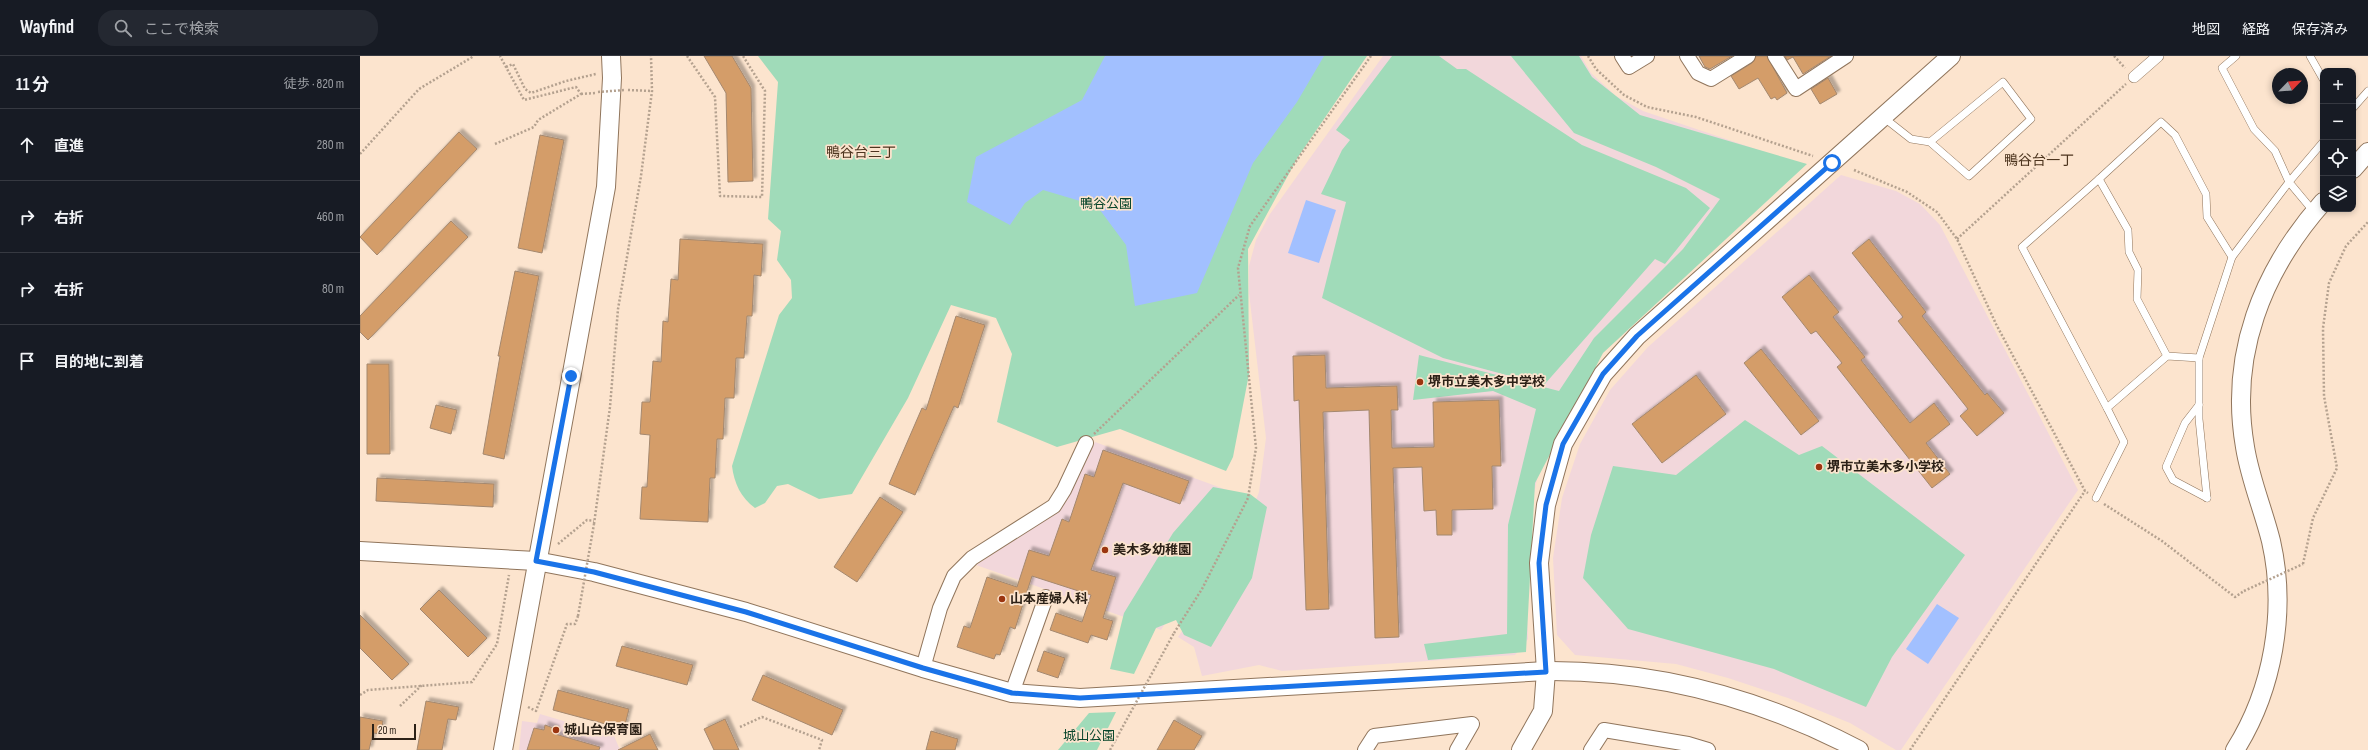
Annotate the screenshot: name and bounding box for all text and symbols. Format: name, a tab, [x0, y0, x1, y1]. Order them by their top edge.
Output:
search box	[98, 10, 378, 46]
text: Wayfind	[20, 16, 74, 39]
icon: search	[112, 17, 134, 39]
text: ここで検索	[144, 20, 219, 39]
text: 地図	[2192, 21, 2220, 38]
text: 経路	[2242, 21, 2270, 38]
text: 保存済み	[2292, 21, 2348, 38]
north arrow	[2272, 68, 2308, 104]
map controls	[2320, 68, 2356, 212]
button: +	[2320, 68, 2356, 104]
text: 11 分	[16, 75, 49, 95]
text: 徒歩 · 820 m	[284, 76, 344, 92]
button: −	[2320, 104, 2356, 140]
icon: ahead	[16, 134, 38, 156]
text: 直進	[54, 137, 84, 156]
text: 280 m	[317, 137, 344, 153]
button: locate	[2320, 140, 2356, 176]
district label: 鴨谷台三丁	[826, 144, 896, 161]
district label: 鴨谷台一丁	[2004, 152, 2074, 169]
route start	[1823, 154, 1841, 172]
button: layers	[2320, 176, 2356, 212]
park label: 鴨谷公園	[1080, 196, 1132, 212]
icon: right	[16, 206, 38, 228]
text: 右折	[54, 209, 84, 228]
text: 460 m	[317, 209, 344, 225]
icon: right	[16, 278, 38, 300]
text: 右折	[54, 281, 84, 300]
text: 80 m	[322, 281, 344, 297]
icon: arrive	[16, 350, 38, 372]
text: 目的地に到着	[54, 353, 144, 372]
route end	[562, 367, 580, 385]
place label: 堺市立美木多中学校	[1428, 374, 1545, 390]
marker: 堺市立美木多中学校	[1415, 377, 1425, 387]
place label: 堺市立美木多小学校	[1827, 459, 1944, 475]
marker: 堺市立美木多小学校	[1814, 462, 1824, 472]
place label: 美木多幼稚園	[1113, 542, 1191, 558]
marker: 美木多幼稚園	[1100, 545, 1110, 555]
place label: 山本産婦人科	[1010, 591, 1088, 607]
marker: 山本産婦人科	[997, 594, 1007, 604]
scale bar	[372, 722, 416, 741]
place label: 城山台保育園	[564, 722, 642, 738]
text: 20 m	[378, 724, 396, 737]
marker: 城山台保育園	[551, 725, 561, 735]
park label: 城山公園	[1063, 728, 1115, 744]

